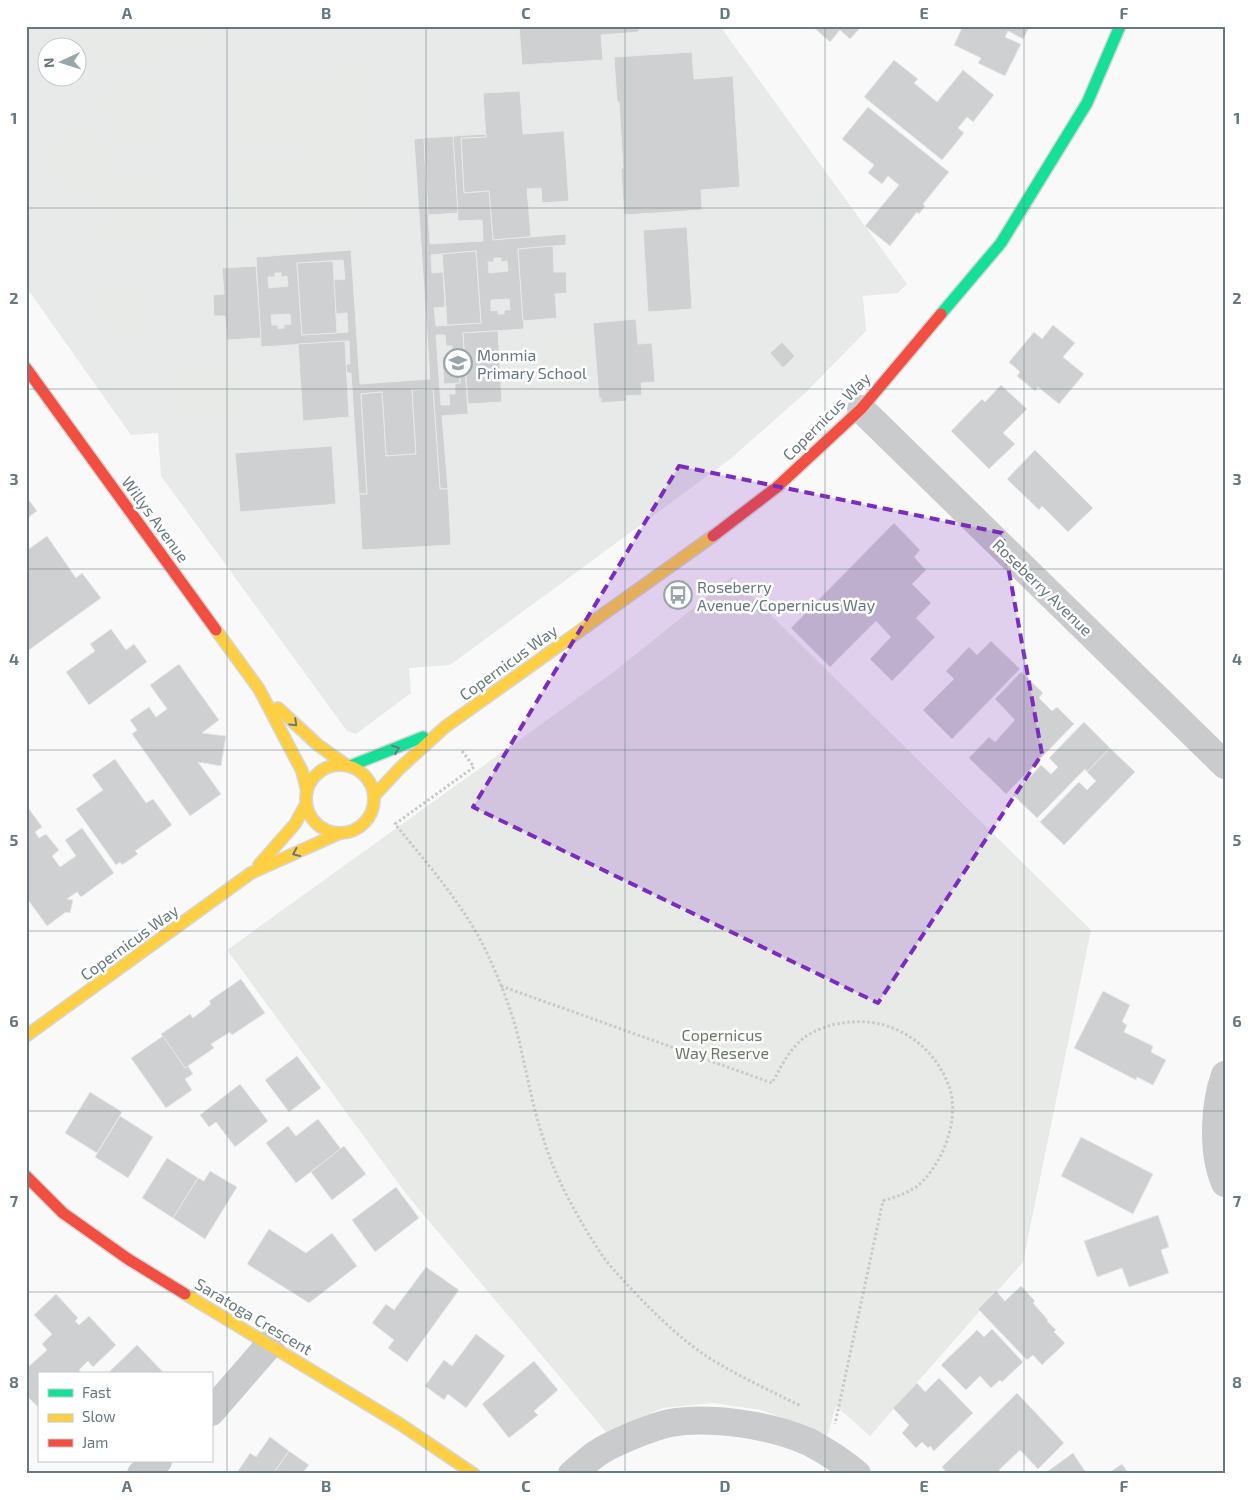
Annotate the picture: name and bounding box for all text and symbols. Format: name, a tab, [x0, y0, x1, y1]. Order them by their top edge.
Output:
text: A	[122, 3, 133, 22]
text: B	[321, 3, 331, 22]
text: C	[521, 3, 531, 22]
text: D	[720, 3, 731, 22]
text: E	[919, 3, 929, 22]
text: F	[1120, 3, 1129, 22]
north arrow	[38, 38, 88, 88]
text: N	[40, 57, 57, 69]
text: 1	[11, 108, 17, 127]
text: 1	[1234, 108, 1240, 127]
text: 2	[9, 288, 19, 307]
text: 2	[1232, 288, 1242, 307]
place label: Monmia Primary School	[477, 345, 587, 382]
school or university icon: Monmia Primary School	[443, 348, 473, 378]
street label: Copernicus Way	[778, 368, 874, 464]
text: 3	[9, 469, 19, 488]
text: 3	[1232, 469, 1242, 488]
street label: Willys Avenue	[118, 472, 194, 566]
street label: Roseberry Avenue	[989, 535, 1097, 639]
place label: Roseberry Avenue/Copernicus Way	[697, 577, 876, 614]
bus stop icon: Roseberry Avenue/Copernicus Way	[663, 580, 693, 610]
street label: Copernicus Way	[455, 620, 561, 704]
text: 4	[9, 649, 19, 668]
text: 4	[1232, 649, 1242, 668]
one-way arrow	[288, 717, 297, 726]
one-way arrow	[391, 745, 400, 755]
text: 5	[10, 830, 19, 849]
text: 5	[1233, 830, 1242, 849]
one-way arrow	[292, 846, 301, 857]
street label: Copernicus Way	[76, 900, 182, 984]
text: 6	[9, 1011, 19, 1030]
text: 6	[1232, 1011, 1242, 1030]
park label: Copernicus Way Reserve	[675, 1025, 769, 1062]
text: 7	[10, 1191, 19, 1210]
text: 7	[1233, 1191, 1242, 1210]
street label: Saratoga Crescent	[192, 1274, 316, 1358]
text: 8	[9, 1372, 19, 1391]
legend	[38, 1372, 212, 1462]
text: 8	[1232, 1372, 1242, 1391]
text: Fast	[82, 1383, 112, 1401]
text: Slow	[82, 1407, 116, 1425]
text: Jam	[82, 1433, 108, 1451]
text: A	[122, 1476, 133, 1495]
text: B	[321, 1476, 331, 1495]
text: C	[521, 1476, 531, 1495]
text: D	[720, 1476, 731, 1495]
text: E	[919, 1476, 929, 1495]
text: F	[1120, 1476, 1129, 1495]

